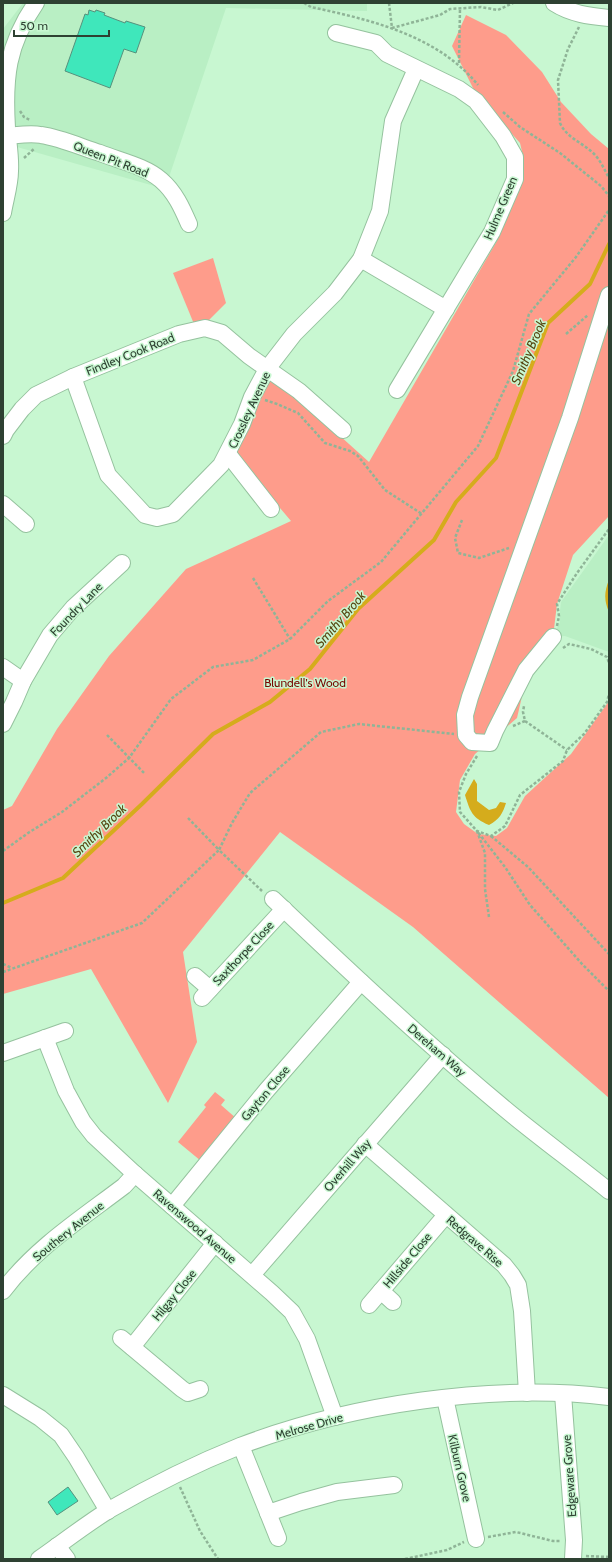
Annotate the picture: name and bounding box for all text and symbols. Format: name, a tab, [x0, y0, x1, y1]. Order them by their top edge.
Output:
scale bar	[14, 12, 109, 38]
text: 50 m	[20, 18, 48, 33]
street label: Queen Pit Road	[71, 138, 151, 180]
street label: Hulme Green	[480, 174, 520, 242]
water label: Smithy Brook	[507, 317, 549, 387]
street label: Findley Cook Road	[83, 329, 177, 379]
street label: Crossley Avenue	[225, 369, 273, 451]
street label: Foundry Lane	[47, 579, 105, 639]
water label: Smithy Brook	[311, 587, 369, 650]
park label: Blundell's Wood	[264, 675, 346, 690]
water label: Smithy Brook	[69, 800, 130, 860]
street label: Saxthorpe Close	[209, 918, 277, 988]
street label: Dereham Way	[405, 1021, 469, 1079]
street label: Gayton Close	[238, 1062, 292, 1124]
street label: Overhill Way	[320, 1136, 374, 1194]
street label: Ravenswood Avenue	[150, 1186, 240, 1266]
street label: Southery Avenue	[29, 1198, 107, 1264]
street label: Redgrave Rise	[443, 1212, 507, 1270]
street label: Hillside Close	[380, 1229, 434, 1291]
street label: Hilgay Close	[149, 1266, 199, 1324]
street label: Melrose Drive	[274, 1409, 344, 1443]
street label: Kilburn Grove	[445, 1433, 475, 1503]
street label: Edgeware Grove	[559, 1434, 579, 1518]

